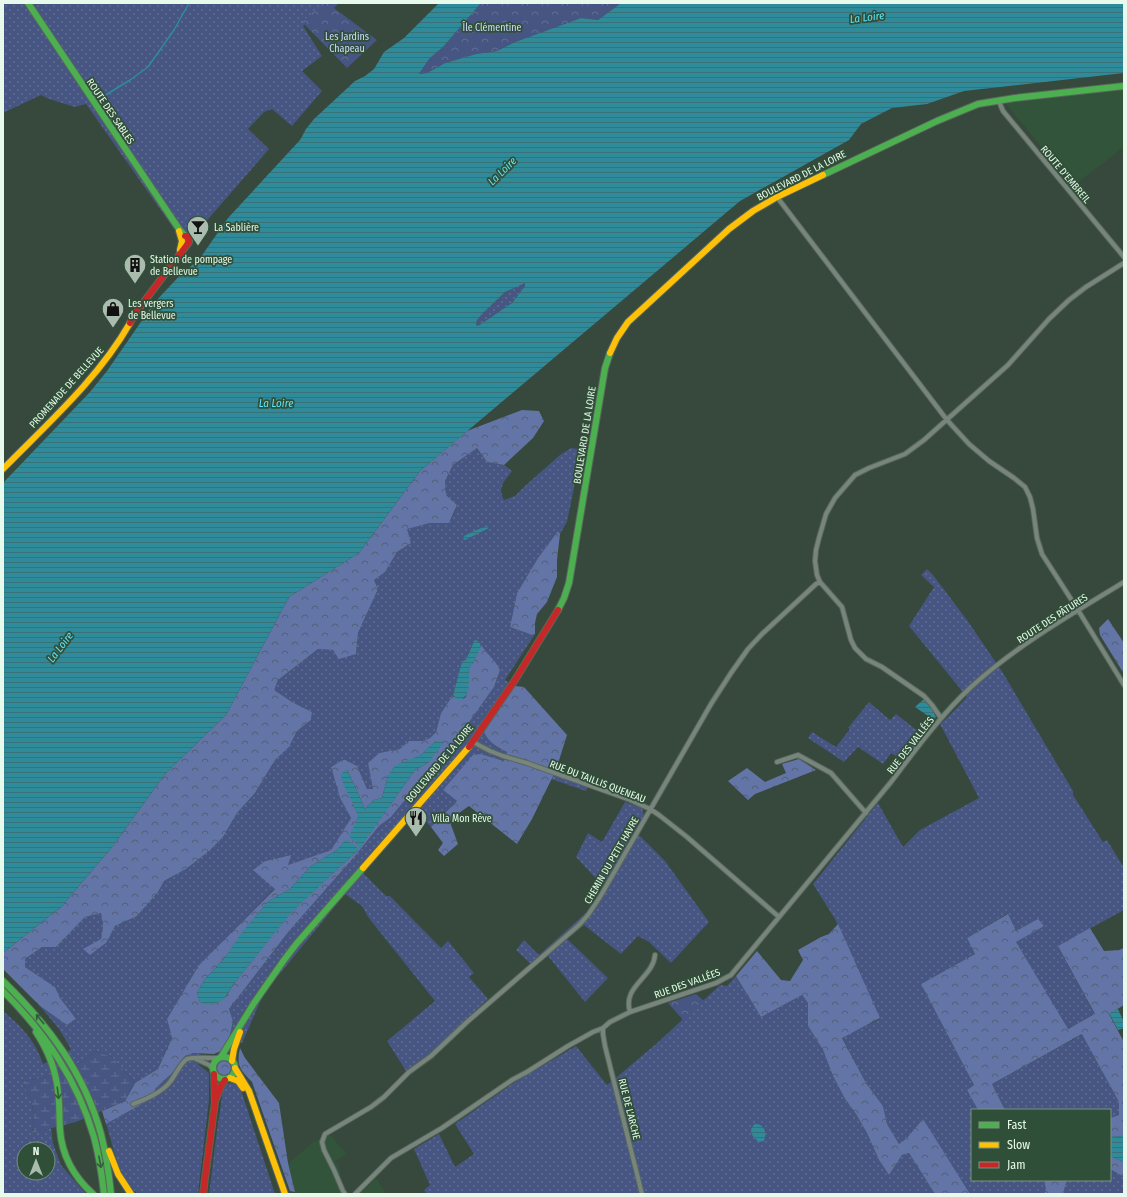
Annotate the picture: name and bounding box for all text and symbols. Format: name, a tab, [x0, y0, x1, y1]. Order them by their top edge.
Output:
water label: La Loire	[849, 9, 885, 26]
park label: Île Clémentine	[462, 21, 522, 34]
park label: Les Jardins Chapeau	[325, 31, 369, 55]
street label: ROUTE DES SABLES	[84, 76, 137, 147]
street label: ROUTE D'EMBREIL	[1038, 143, 1093, 206]
street label: BOULEVARD DE LA LOIRE	[755, 148, 848, 204]
water label: La Loire	[485, 154, 519, 188]
bar icon: La Sablière	[185, 214, 211, 247]
place label: La Sablière	[214, 222, 259, 234]
building icon: Station de pompage de Bellevue	[122, 252, 148, 285]
place label: Station de pompage de Bellevue	[150, 254, 232, 278]
shop icon: Les vergers de Bellevue	[100, 296, 126, 329]
place label: Les vergers de Bellevue	[128, 298, 176, 322]
street label: PROMENADE DE BELLEVUE	[27, 344, 107, 431]
street label: BOULEVARD DE LA LOIRE	[571, 385, 599, 485]
water label: La Loire	[259, 397, 293, 410]
street label: ROUTE DES PÂTURES	[1014, 591, 1090, 646]
water label: La Loire	[45, 630, 76, 665]
street label: RUE DES VALLÉES	[883, 713, 937, 777]
street label: BOULEVARD DE LA LOIRE	[404, 722, 476, 805]
street label: RUE DU TAILLIS QUENEAU	[548, 758, 647, 806]
restaurant icon: Villa Mon Rêve	[403, 805, 429, 838]
place label: Villa Mon Rêve	[432, 813, 492, 825]
street label: CHEMIN DU PETIT HAVRE	[582, 815, 642, 906]
street label: RUE DES VALLÉES	[652, 965, 722, 1001]
one-way arrow	[36, 1013, 45, 1024]
street label: RUE DE L'ARCHE	[616, 1077, 643, 1141]
one-way arrow	[54, 1086, 62, 1099]
legend	[971, 1109, 1111, 1181]
text: Fast	[1007, 1118, 1026, 1132]
text: Slow	[1007, 1138, 1030, 1152]
north arrow	[16, 1141, 56, 1181]
text: N	[33, 1145, 39, 1158]
one-way arrow	[96, 1155, 104, 1168]
text: Jam	[1007, 1158, 1025, 1172]

